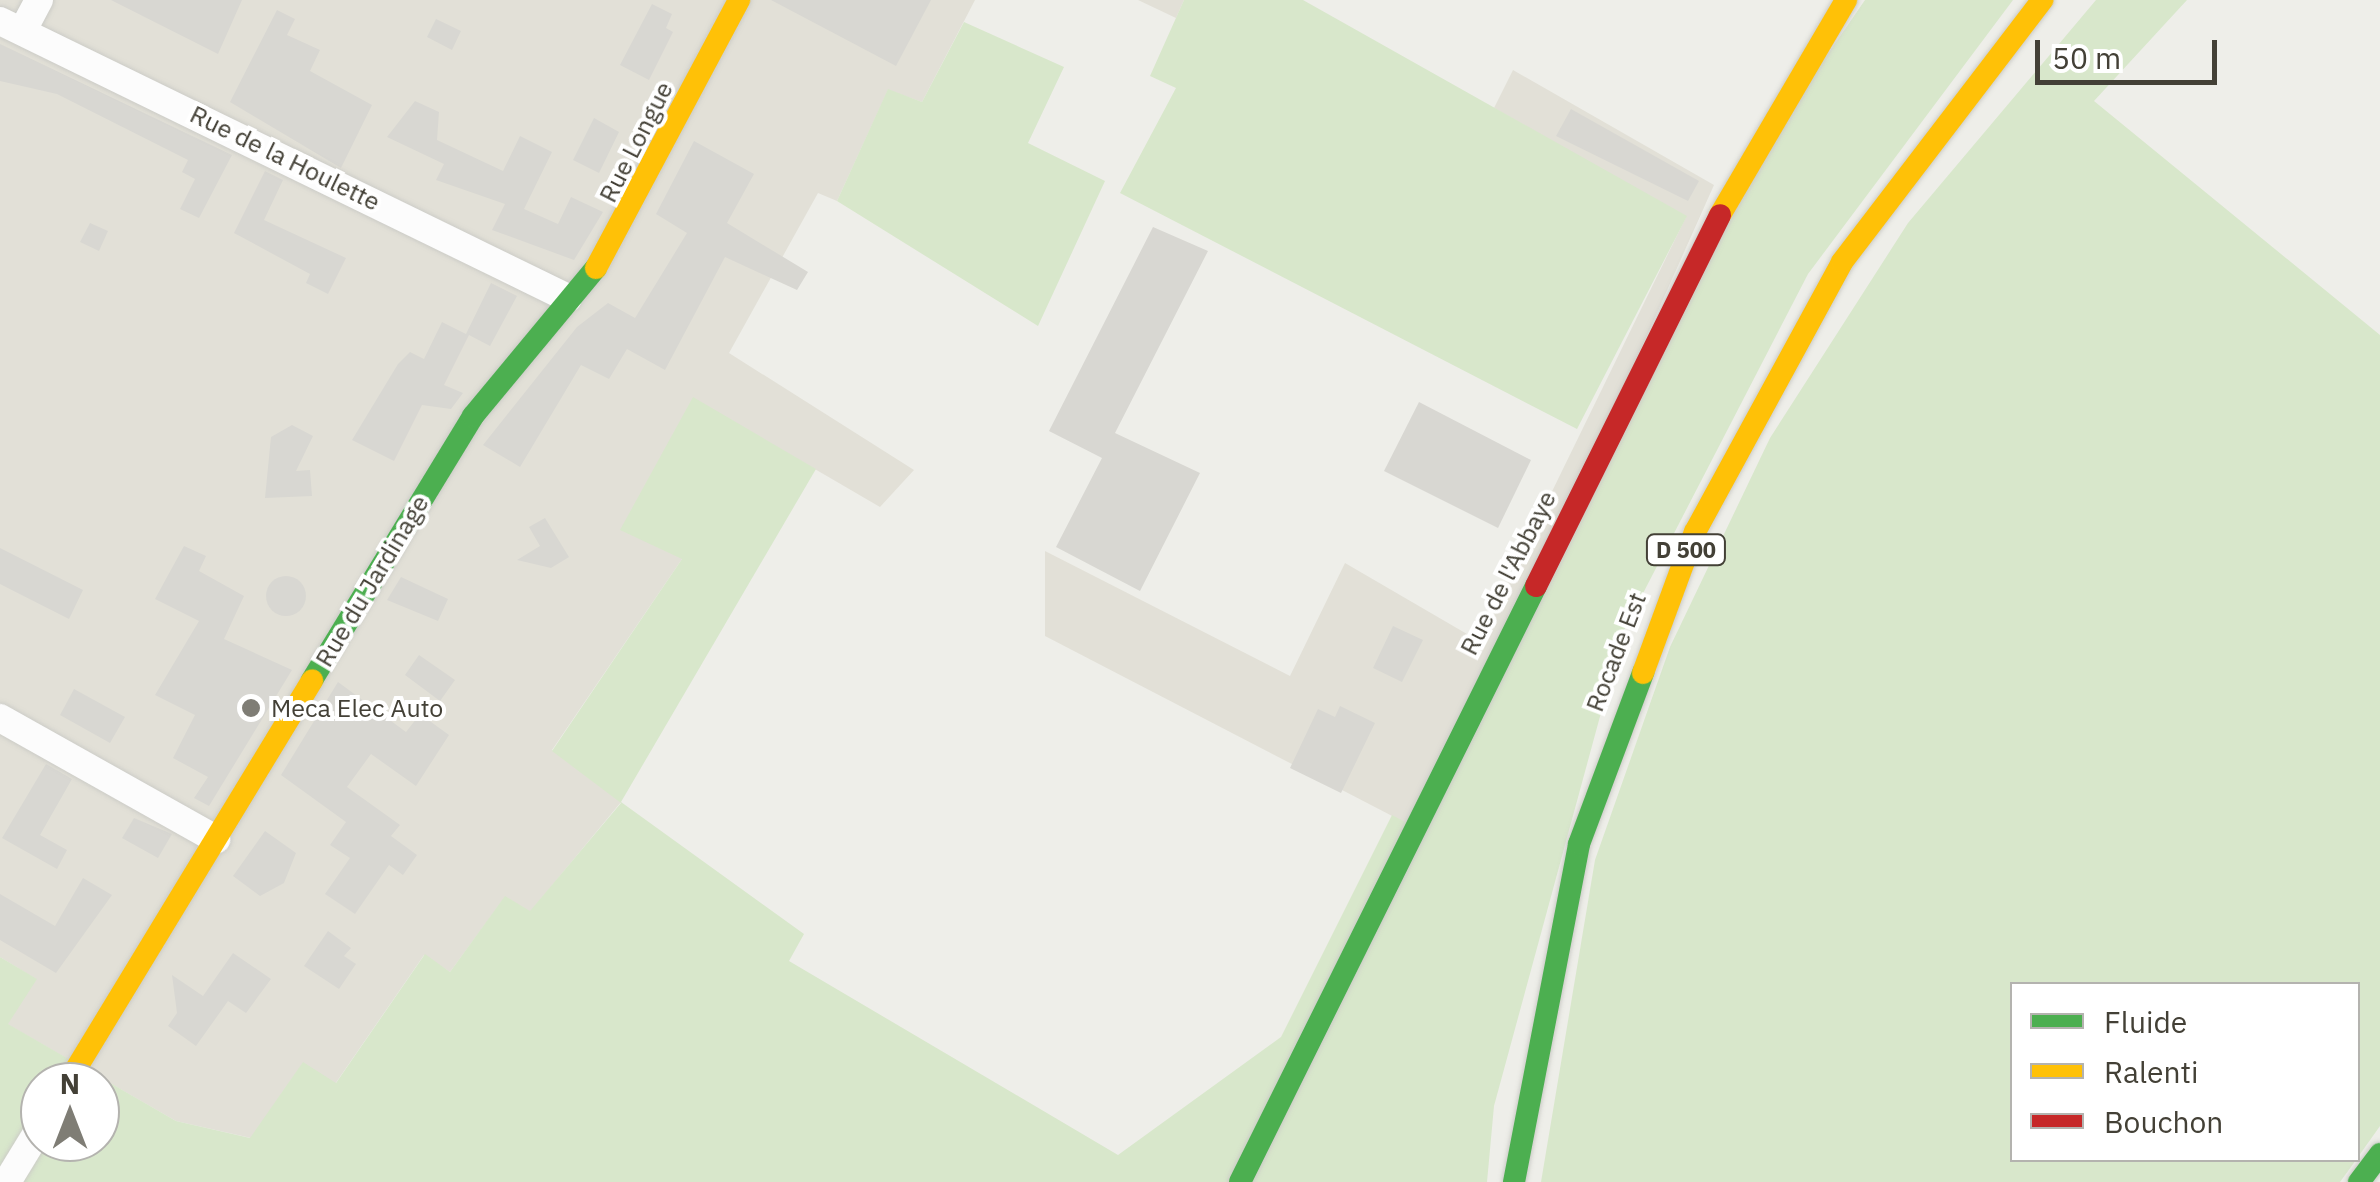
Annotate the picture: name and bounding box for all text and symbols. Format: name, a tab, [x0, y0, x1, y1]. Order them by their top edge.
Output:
scale bar	[2040, 20, 2222, 82]
text: 50 m	[2052, 38, 2121, 77]
street label: Rue Longue	[593, 77, 679, 207]
street label: Rue de la Houlette	[185, 99, 385, 217]
street label: Rue de l'Abbaye	[1454, 486, 1562, 660]
street label: Rue du Jardinage	[309, 490, 435, 672]
road number: D 500	[1644, 533, 1728, 567]
street label: Rocade Est	[1580, 588, 1652, 716]
place label: Meca Elec Auto	[271, 693, 443, 723]
marker: Meca Elec Auto	[240, 697, 262, 719]
legend	[2010, 982, 2360, 1162]
text: Fluide	[2104, 1002, 2187, 1041]
text: Ralenti	[2104, 1052, 2199, 1091]
north arrow	[20, 1062, 120, 1162]
text: N	[60, 1065, 80, 1102]
text: Bouchon	[2104, 1102, 2223, 1141]

